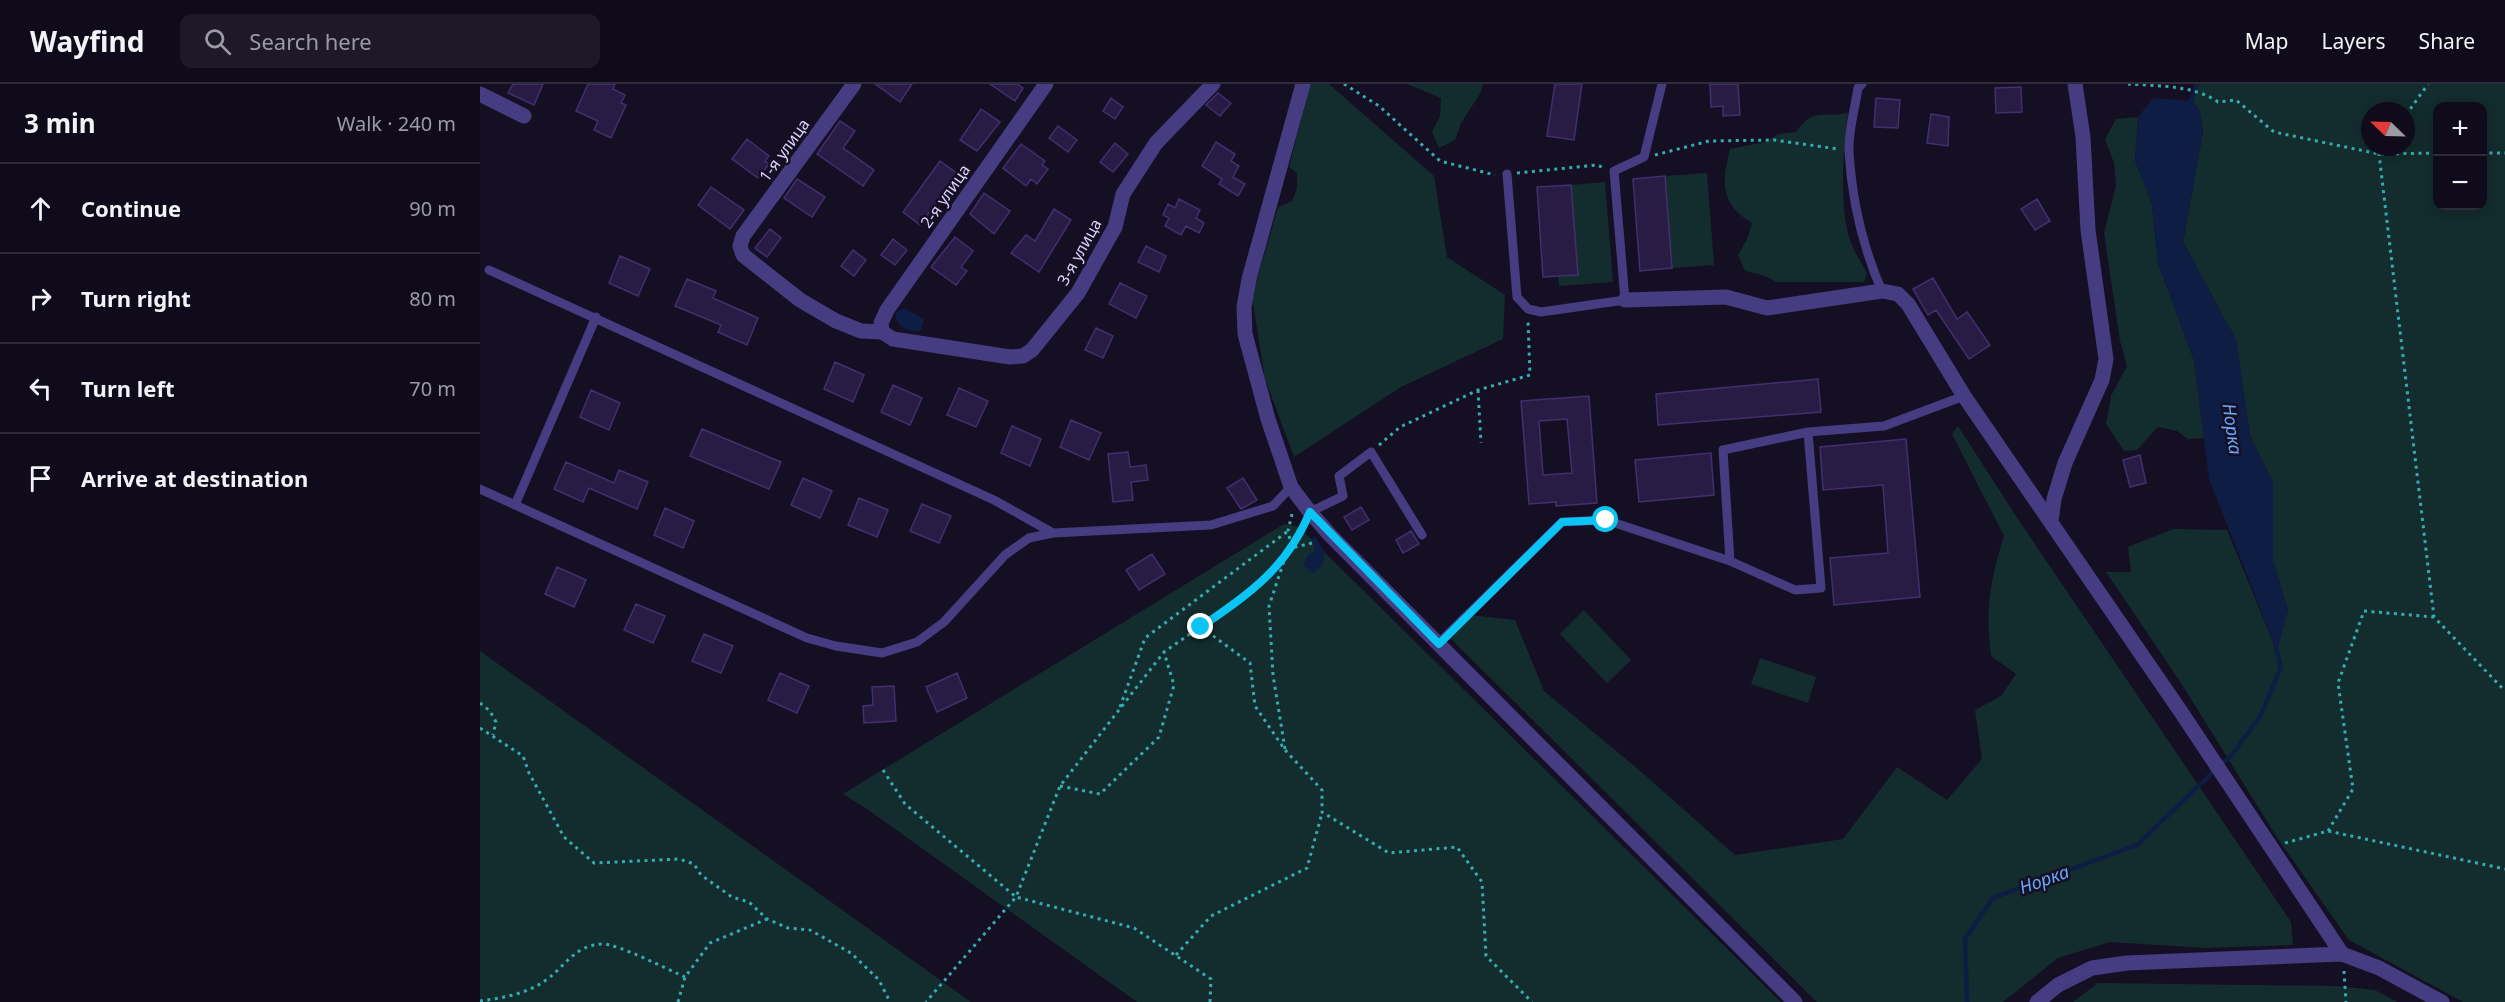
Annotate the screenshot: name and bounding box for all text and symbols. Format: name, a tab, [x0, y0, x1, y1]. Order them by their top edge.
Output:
search box	[180, 14, 600, 68]
text: Wayfind	[30, 22, 144, 60]
icon: search	[201, 25, 234, 58]
text: Search here	[249, 26, 372, 56]
text: Map	[2245, 27, 2289, 55]
text: Layers	[2322, 27, 2386, 55]
text: Share	[2419, 27, 2475, 55]
north arrow	[2361, 102, 2415, 156]
map controls	[2433, 102, 2487, 210]
button: +	[2433, 102, 2487, 156]
text: 3 min	[24, 105, 96, 141]
text: Walk · 240 m	[337, 110, 456, 137]
street label: 1-я улица	[754, 114, 814, 186]
button: −	[2433, 156, 2487, 210]
street label: 2-я улица	[915, 160, 975, 232]
icon: ahead	[24, 192, 57, 225]
text: Continue	[81, 193, 181, 223]
text: 90 m	[409, 195, 456, 222]
street label: 3-я улица	[1052, 215, 1106, 289]
icon: right	[24, 282, 57, 315]
text: Turn right	[81, 283, 191, 313]
text: 80 m	[409, 285, 456, 312]
icon: left	[24, 372, 57, 405]
text: Turn left	[81, 373, 175, 403]
text: 70 m	[409, 375, 456, 402]
water label: Норка	[2218, 402, 2248, 456]
icon: arrive	[24, 462, 57, 495]
text: Arrive at destination	[81, 463, 308, 493]
route start	[1592, 506, 1618, 532]
route end	[1187, 613, 1213, 639]
water label: Норка	[2016, 859, 2072, 899]

